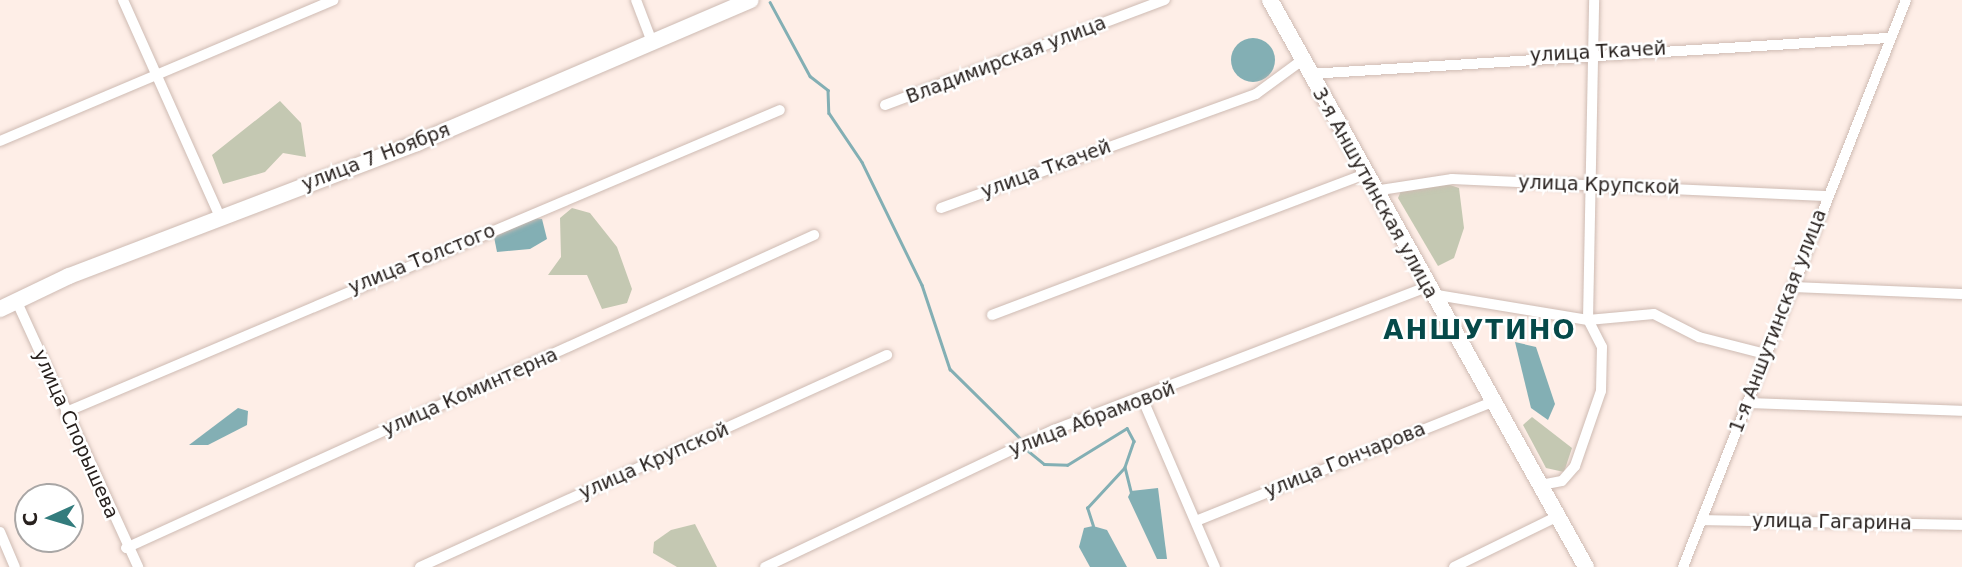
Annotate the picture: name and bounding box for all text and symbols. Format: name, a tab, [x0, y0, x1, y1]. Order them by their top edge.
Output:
street label: Владимирская улица	[903, 11, 1109, 109]
street label: улица Ткачей	[1529, 37, 1667, 67]
street label: 3-я Аншутинская улица	[1307, 84, 1443, 302]
street label: улица 7 Ноября	[299, 118, 453, 196]
street label: улица Ткачей	[978, 135, 1114, 203]
street label: улица Крупской	[1518, 171, 1680, 199]
street label: 1-я Аншутинская улица	[1725, 206, 1831, 436]
street label: улица Толстого	[345, 219, 499, 299]
district label: АНШУТИНО	[1384, 315, 1576, 347]
street label: улица Коминтерна	[379, 343, 561, 441]
street label: улица Спорышева	[28, 346, 124, 522]
street label: улица Абрамовой	[1006, 377, 1178, 461]
street label: улица Гончарова	[1261, 417, 1429, 503]
street label: улица Крупской	[576, 418, 732, 504]
north arrow	[14, 483, 84, 553]
street label: улица Гагарина	[1752, 509, 1912, 535]

